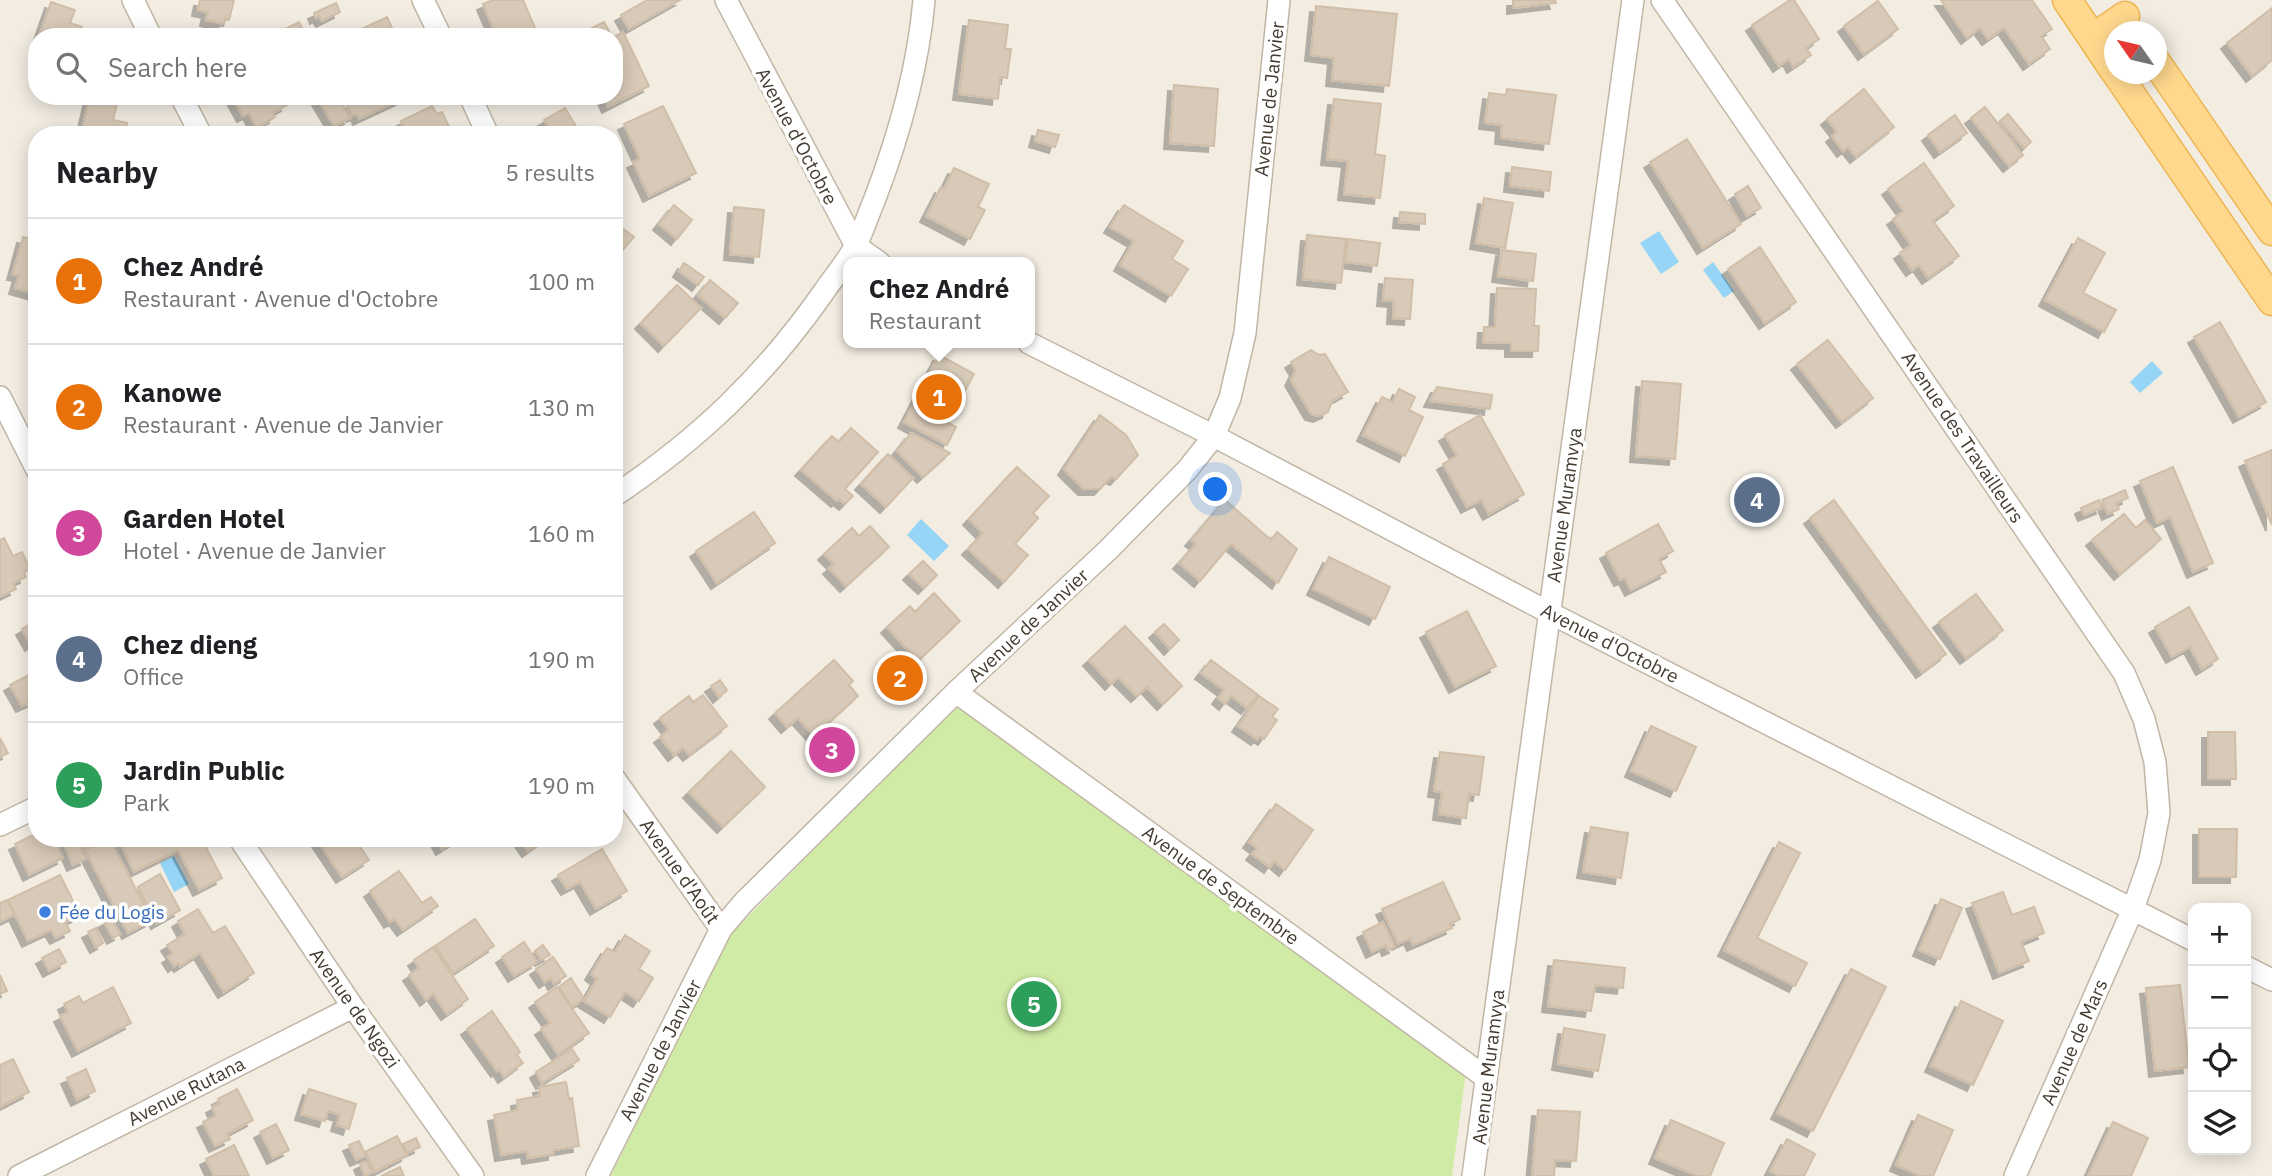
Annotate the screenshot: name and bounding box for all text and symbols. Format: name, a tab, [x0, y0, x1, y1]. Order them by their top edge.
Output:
street label: Avenue de Janvier	[1249, 20, 1289, 178]
north arrow	[2104, 21, 2167, 84]
search box	[28, 28, 623, 105]
icon: search	[52, 48, 90, 86]
text: Search here	[108, 50, 247, 84]
street label: Avenue d'Octobre	[751, 63, 843, 209]
text: Nearby	[56, 152, 158, 191]
text: 5 results	[505, 157, 595, 187]
text: Chez André	[123, 249, 264, 283]
popup	[843, 257, 1035, 348]
text: 1	[72, 266, 86, 296]
text: 100 m	[528, 266, 595, 296]
text: Chez André	[869, 271, 1009, 305]
text: Restaurant · Avenue d'Octobre	[123, 283, 439, 313]
text: Restaurant	[869, 305, 982, 335]
street label: Avenue des Travailleurs	[1897, 347, 2029, 527]
pin: 1	[916, 371, 962, 423]
text: Kanowe	[123, 375, 222, 409]
text: 2	[72, 392, 86, 422]
text: 130 m	[528, 392, 595, 422]
text: Restaurant · Avenue de Janvier	[123, 409, 443, 439]
street label: Avenue Muramvya	[1541, 426, 1587, 584]
your location	[1198, 472, 1232, 506]
pin: 4	[1734, 474, 1780, 526]
text: Garden Hotel	[123, 501, 285, 535]
text: 3	[72, 518, 86, 548]
text: 160 m	[528, 518, 595, 548]
text: Hotel · Avenue de Janvier	[123, 535, 386, 565]
street label: Avenue de Janvier	[963, 563, 1093, 687]
street label: Avenue d'Octobre	[1537, 598, 1683, 688]
text: Chez dieng	[123, 627, 257, 661]
text: 4	[72, 644, 86, 674]
text: 190 m	[528, 644, 595, 674]
pin: 2	[877, 652, 923, 704]
text: Office	[123, 661, 184, 691]
pin: 3	[809, 724, 855, 776]
text: Jardin Public	[123, 753, 285, 787]
text: 5	[72, 770, 86, 800]
text: 190 m	[528, 770, 595, 800]
text: Park	[123, 787, 170, 817]
street label: Avenue d'Août	[635, 814, 725, 928]
street label: Avenue de Septembre	[1138, 820, 1304, 950]
place label: Fée du Logis	[59, 900, 165, 924]
map controls	[2188, 903, 2251, 1155]
button: +	[2188, 903, 2251, 966]
marker: Fée du Logis	[37, 904, 53, 920]
street label: Avenue de Ngozi	[305, 943, 405, 1073]
button: −	[2188, 966, 2251, 1029]
street label: Avenue de Janvier	[614, 975, 706, 1125]
street label: Avenue de Mars	[2035, 975, 2113, 1109]
pin: 5	[1011, 978, 1057, 1030]
street label: Avenue Muramvya	[1467, 988, 1509, 1146]
button: locate	[2188, 1029, 2251, 1092]
street label: Avenue Rutana	[123, 1051, 249, 1131]
button: layers	[2188, 1092, 2251, 1155]

